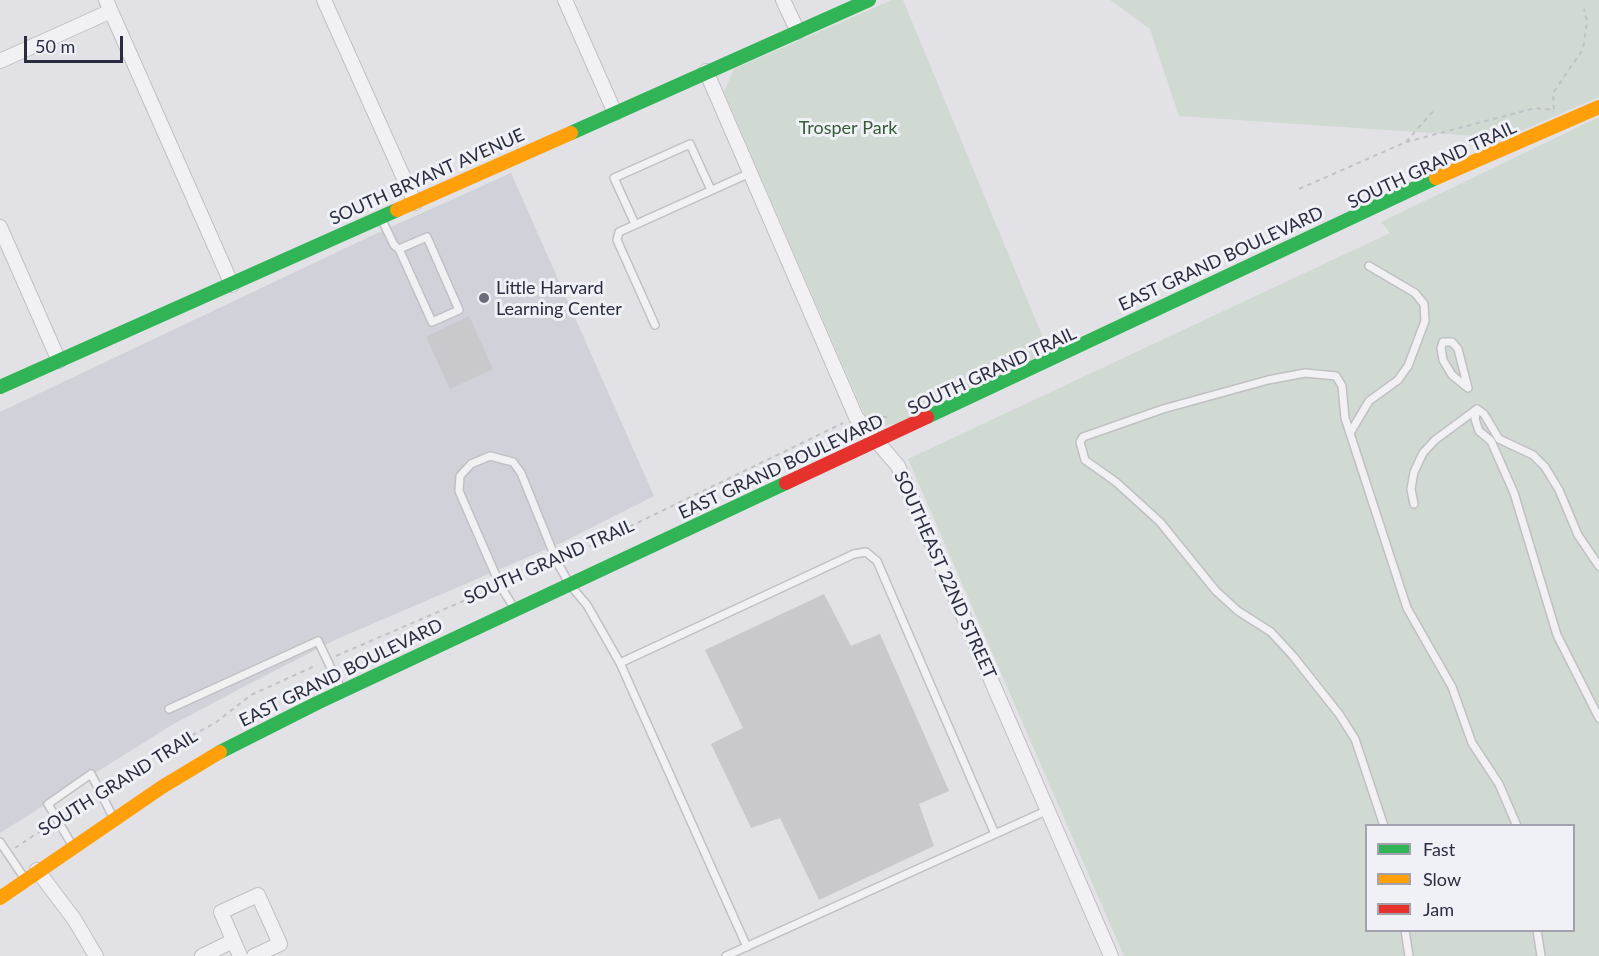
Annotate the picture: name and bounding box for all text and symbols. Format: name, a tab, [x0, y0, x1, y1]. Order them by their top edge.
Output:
scale bar	[27, 24, 126, 62]
text: 50 m	[35, 35, 75, 57]
street label: SOUTH GRAND TRAIL	[1344, 116, 1520, 214]
park label: Trosper Park	[799, 117, 897, 139]
street label: SOUTH BRYANT AVENUE	[326, 124, 528, 230]
street label: EAST GRAND BOULEVARD	[1115, 202, 1327, 316]
place label: Little Harvard Learning Center	[496, 277, 622, 320]
marker: Little Harvard Learning Center	[477, 291, 491, 305]
street label: SOUTH GRAND TRAIL	[904, 322, 1080, 420]
street label: EAST GRAND BOULEVARD	[675, 410, 887, 524]
street label: SOUTHEAST 22ND STREET	[889, 468, 1001, 682]
street label: SOUTH GRAND TRAIL	[461, 515, 637, 609]
street label: EAST GRAND BOULEVARD	[236, 614, 446, 732]
street label: SOUTH GRAND TRAIL	[35, 725, 201, 841]
legend	[1365, 824, 1575, 932]
text: Fast	[1423, 838, 1455, 860]
text: Slow	[1423, 868, 1461, 890]
text: Jam	[1423, 898, 1454, 920]

